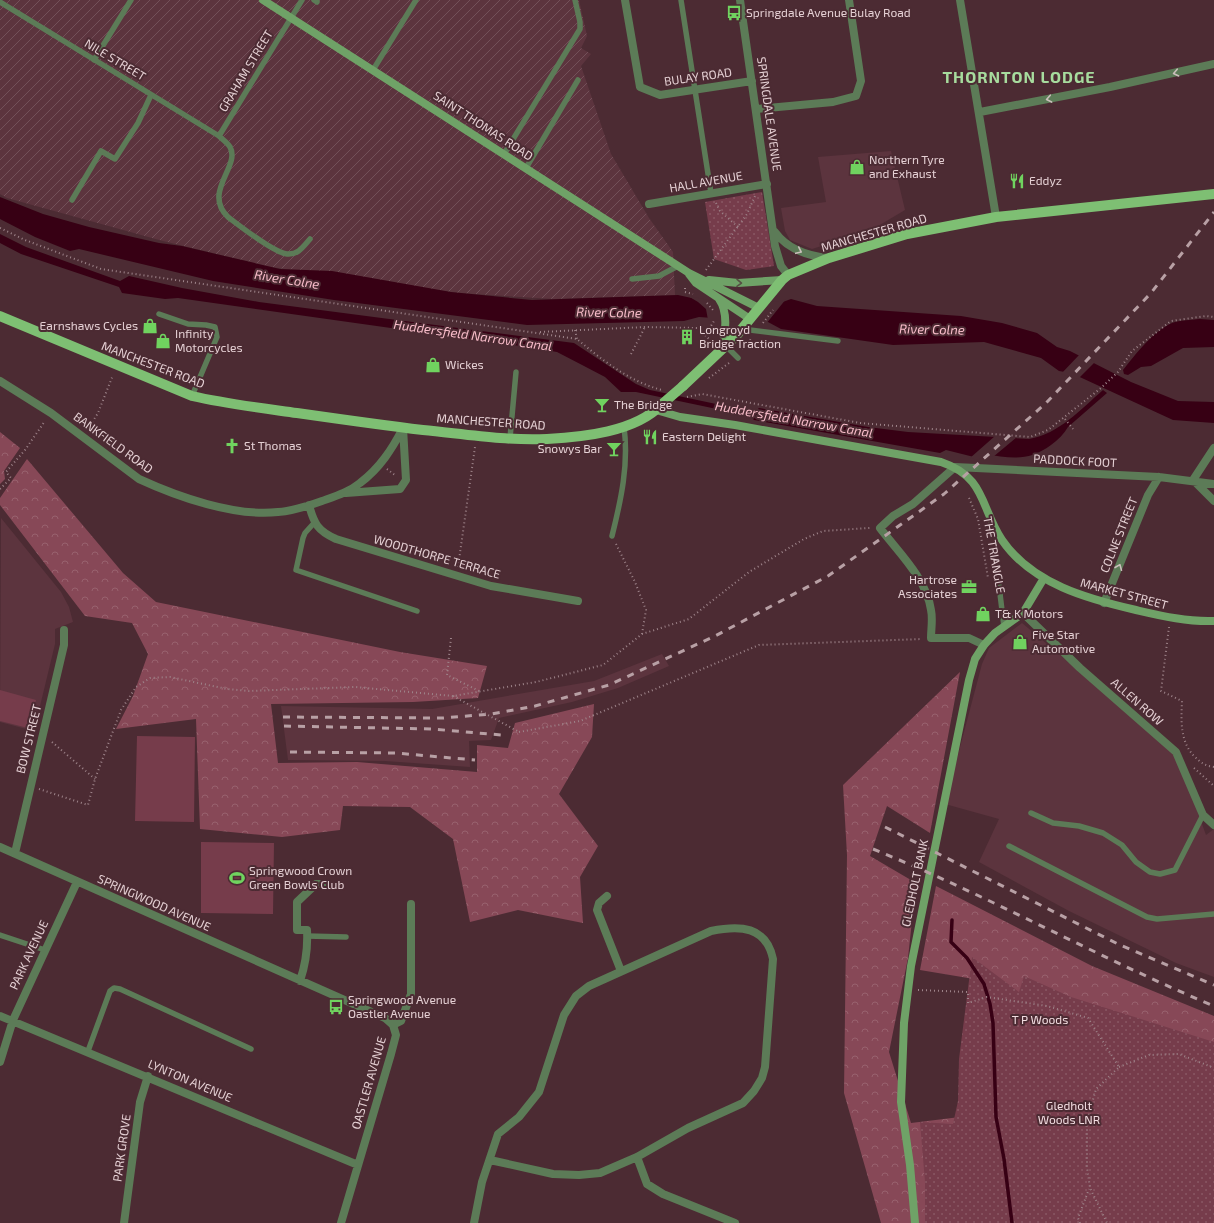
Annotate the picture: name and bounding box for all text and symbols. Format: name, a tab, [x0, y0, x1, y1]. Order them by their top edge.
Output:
bus stop icon: Springdale Avenue Bulay Road	[725, 4, 743, 22]
place label: Springdale Avenue Bulay Road	[746, 5, 911, 19]
street label: GRAHAM STREET	[215, 27, 275, 114]
street label: NILE STREET	[82, 35, 149, 83]
street label: SPRINGDALE AVENUE	[755, 56, 785, 172]
street label: BULAY ROAD	[663, 64, 733, 88]
district label: THORNTON LODGE	[942, 67, 1096, 86]
one-way arrow	[1173, 68, 1179, 76]
street label: SAINT THOMAS ROAD	[431, 88, 536, 163]
one-way arrow	[1045, 94, 1052, 103]
place label: Northern Tyre and Exhaust	[869, 152, 945, 180]
shop icon: Northern Tyre and Exhaust	[848, 158, 866, 176]
street label: HALL AVENUE	[668, 168, 744, 194]
restaurant icon: Eddyz	[1008, 172, 1026, 190]
place label: Eddyz	[1029, 173, 1062, 187]
street label: MANCHESTER ROAD	[819, 210, 928, 254]
one-way arrow	[794, 246, 802, 254]
water label: River Colne	[253, 266, 321, 292]
one-way arrow	[736, 279, 742, 287]
water label: River Colne	[576, 303, 642, 321]
water label: Huddersfield Narrow Canal	[393, 316, 554, 354]
shop icon: Earnshaws Cycles	[141, 317, 159, 335]
place label: Earnshaws Cycles	[40, 318, 138, 332]
water label: River Colne	[899, 320, 965, 338]
place label: Longroyd Bridge Traction	[699, 322, 781, 350]
place label: Infinity Motorcycles	[175, 326, 243, 354]
building icon: Longroyd Bridge Traction	[678, 328, 696, 346]
shop icon: Infinity Motorcycles	[154, 332, 172, 350]
street label: MANCHESTER ROAD	[100, 338, 207, 390]
shop icon: Wickes	[424, 356, 442, 374]
place label: Wickes	[445, 357, 484, 371]
bar icon: The Bridge	[593, 396, 611, 414]
place label: The Bridge	[614, 397, 672, 411]
water label: Huddersfield Narrow Canal	[714, 397, 874, 441]
street label: BANKFIELD ROAD	[71, 409, 156, 476]
street label: MANCHESTER ROAD	[436, 410, 546, 432]
restaurant icon: Eastern Delight	[641, 428, 659, 446]
place label: Eastern Delight	[662, 429, 747, 443]
church icon: St Thomas	[223, 437, 241, 455]
place label: St Thomas	[244, 438, 302, 452]
bar icon: Snowys Bar	[605, 440, 623, 458]
place label: Snowys Bar	[538, 441, 602, 455]
street label: PADDOCK FOOT	[1033, 451, 1117, 469]
street label: COLNE STREET	[1097, 495, 1140, 574]
street label: THE TRIANGLE	[981, 515, 1009, 595]
street label: WOODTHORPE TERRACE	[372, 531, 503, 581]
one-way arrow	[1114, 564, 1122, 571]
place label: Hartrose Associates	[898, 572, 957, 600]
street label: MARKET STREET	[1079, 575, 1170, 611]
office icon: Hartrose Associates	[960, 578, 978, 596]
shop icon: T& K Motors	[974, 605, 992, 623]
place label: T& K Motors	[995, 606, 1063, 620]
place label: Five Star Automotive	[1032, 627, 1095, 655]
shop icon: Five Star Automotive	[1011, 633, 1029, 651]
street label: ALLEN ROW	[1109, 675, 1167, 728]
street label: BOW STREET	[13, 703, 43, 775]
street label: GLEDHOLT BANK	[898, 838, 930, 928]
place label: Springwood Crown Green Bowls Club	[249, 863, 352, 891]
sports icon: Springwood Crown Green Bowls Club	[228, 869, 246, 887]
street label: SPRINGWOOD AVENUE	[96, 871, 213, 933]
street label: PARK AVENUE	[6, 917, 50, 992]
place label: Springwood Avenue Oastler Avenue	[348, 992, 456, 1020]
bus stop icon: Springwood Avenue Oastler Avenue	[327, 998, 345, 1016]
park label: T P Woods	[1012, 1012, 1068, 1026]
street label: OASTLER AVENUE	[348, 1034, 388, 1131]
street label: LYNTON AVENUE	[146, 1056, 235, 1104]
park label: Gledholt Woods LNR	[1038, 1098, 1100, 1126]
street label: PARK GROVE	[109, 1113, 133, 1183]

